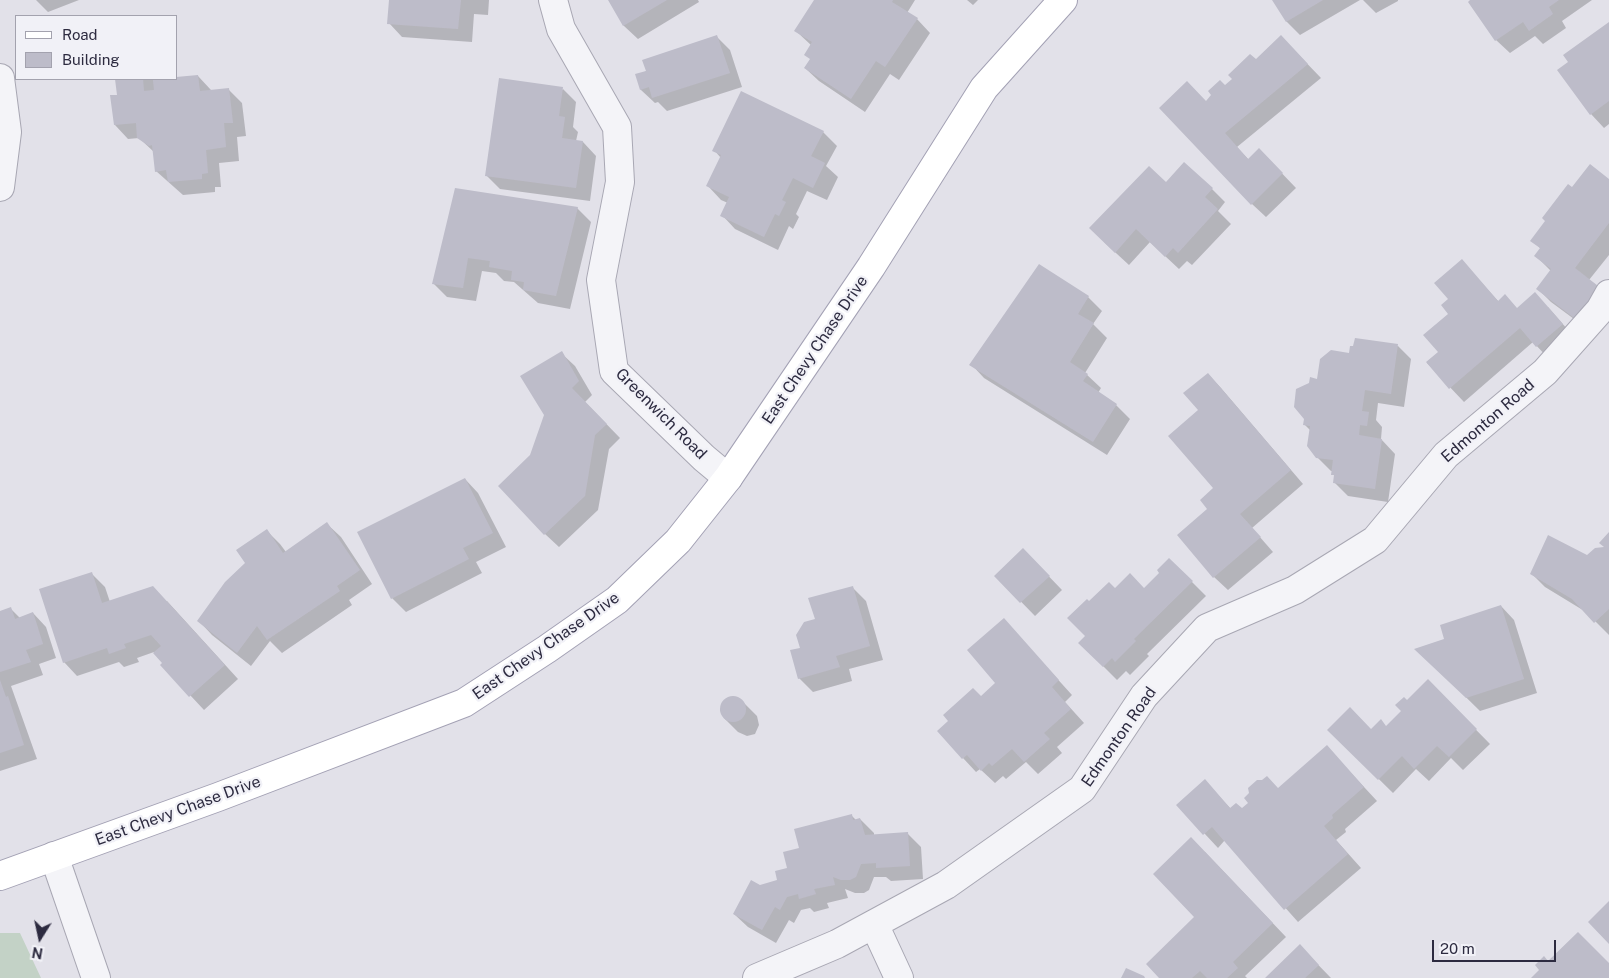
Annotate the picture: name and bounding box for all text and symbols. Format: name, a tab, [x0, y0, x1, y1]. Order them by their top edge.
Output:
legend	[15, 15, 178, 80]
text: Road	[62, 26, 98, 43]
text: Building	[62, 51, 120, 68]
street label: East Chevy Chase Drive	[758, 272, 872, 428]
street label: Greenwich Road	[611, 364, 711, 464]
street label: Edmonton Road	[1437, 375, 1539, 467]
street label: East Chevy Chase Drive	[469, 588, 623, 704]
street label: Edmonton Road	[1077, 683, 1161, 791]
street label: East Chevy Chase Drive	[93, 772, 263, 850]
north arrow	[15, 913, 65, 963]
scale bar	[1434, 930, 1558, 962]
text: 20 m	[1440, 940, 1475, 957]
text: N	[31, 944, 44, 962]

